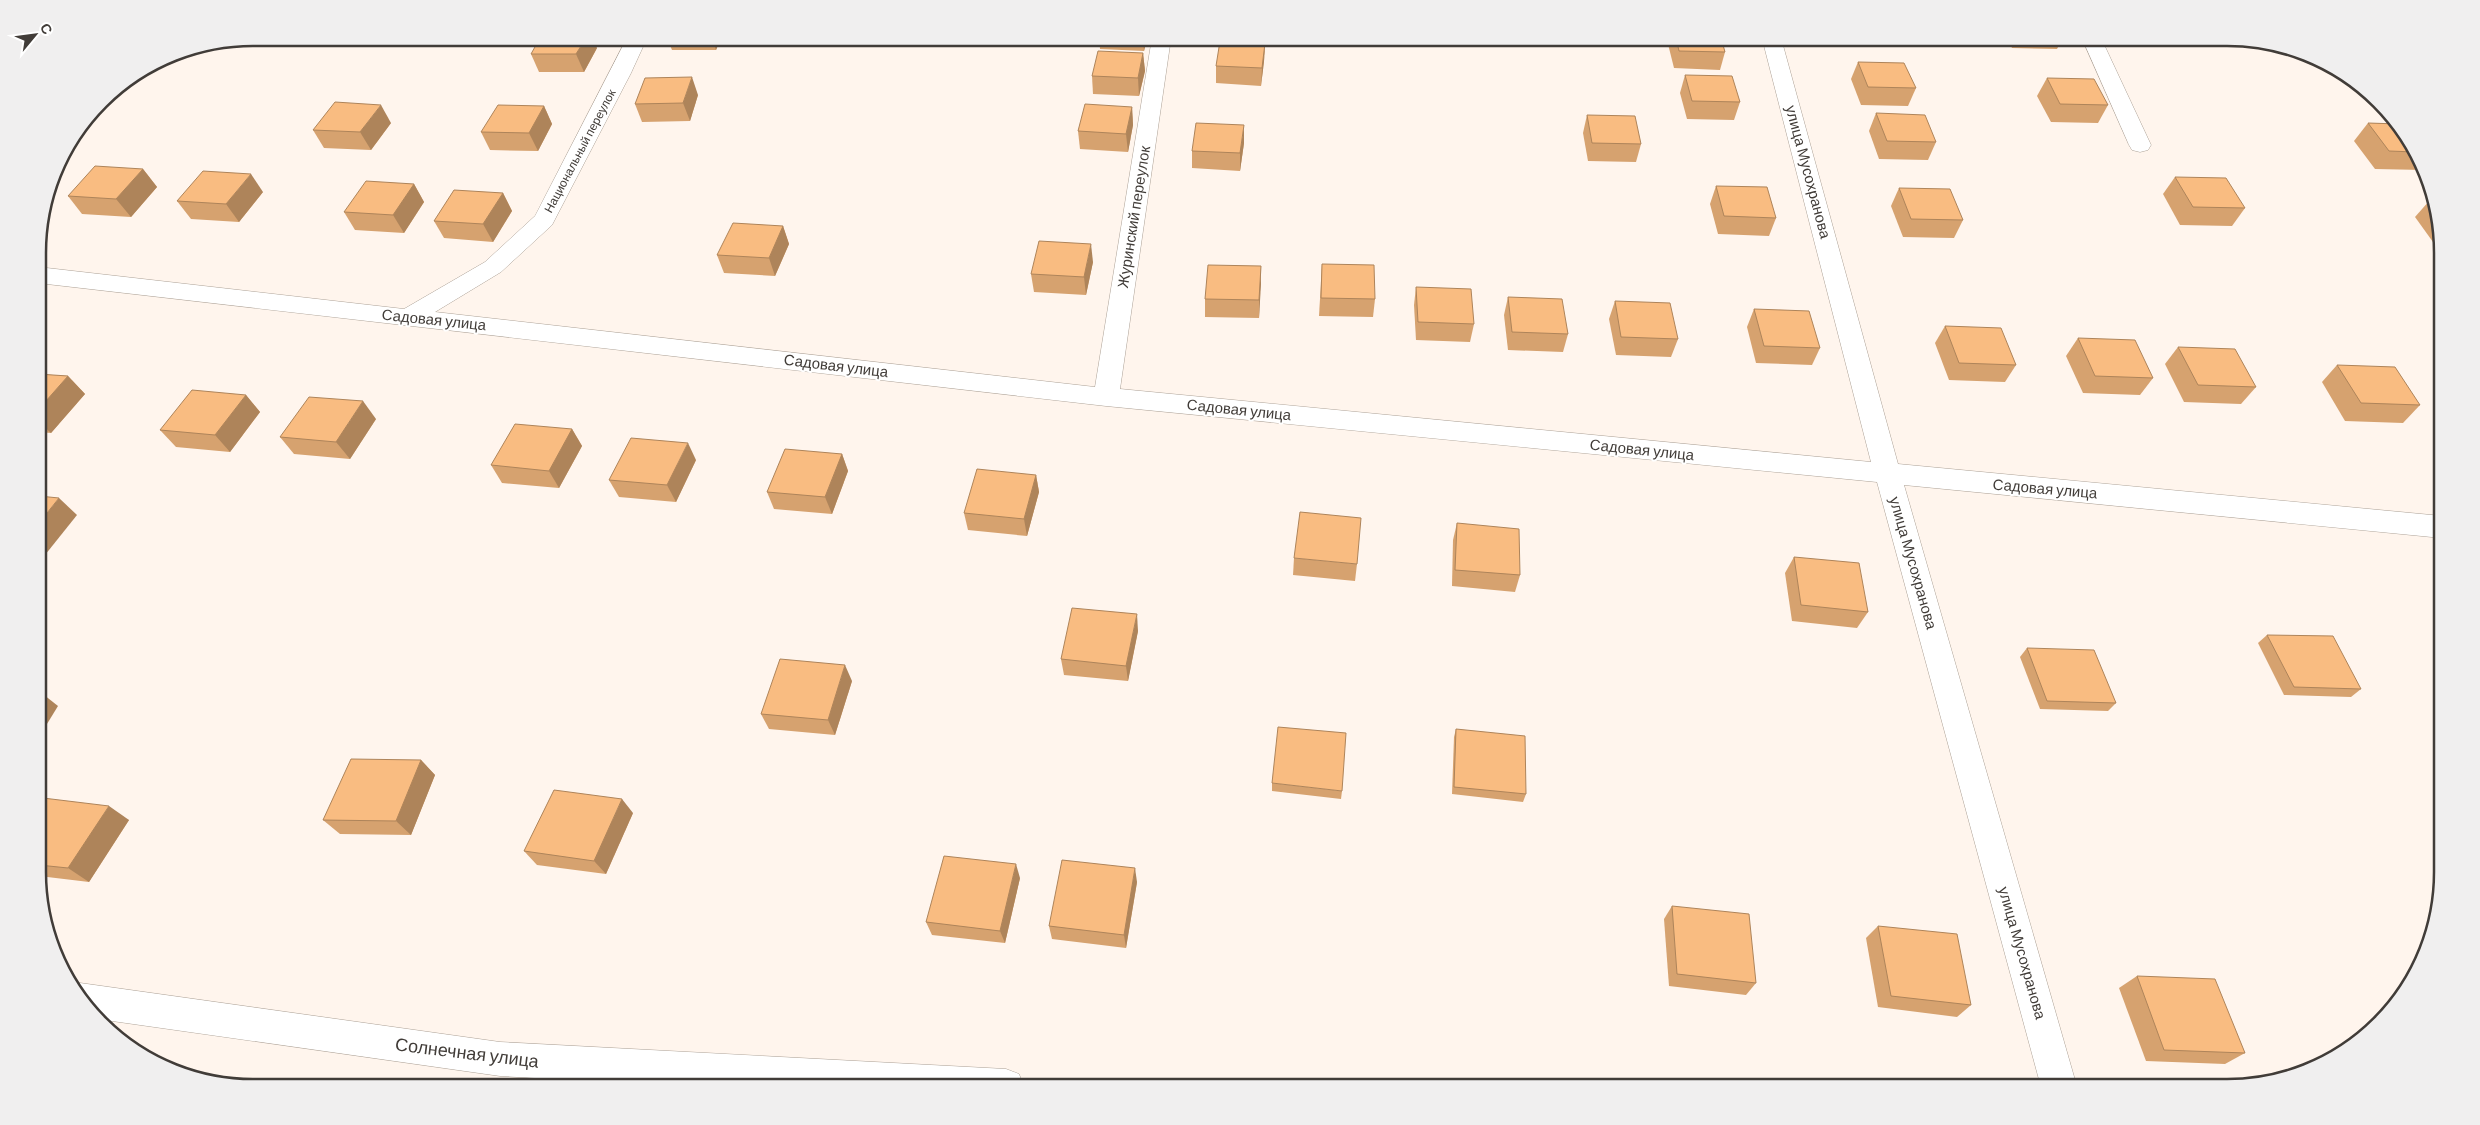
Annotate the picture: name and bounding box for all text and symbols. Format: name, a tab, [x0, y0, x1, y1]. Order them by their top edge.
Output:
north arrow	[10, 10, 60, 60]
text: С	[37, 20, 57, 37]
street label: Национальный переулок	[541, 86, 619, 215]
street label: улица Мусохранова	[1783, 103, 1836, 241]
street label: Журинский переулок	[1113, 144, 1153, 289]
street label: Садовая улица	[381, 305, 488, 334]
street label: Садовая улица	[783, 350, 890, 380]
street label: Садовая улица	[1186, 395, 1293, 424]
street label: Садовая улица	[1589, 435, 1696, 464]
street label: Садовая улица	[1992, 474, 2099, 502]
street label: улица Мусохранова	[1886, 494, 1942, 632]
street label: улица Мусохранова	[1995, 884, 2051, 1022]
street label: Солнечная улица	[394, 1032, 541, 1072]

